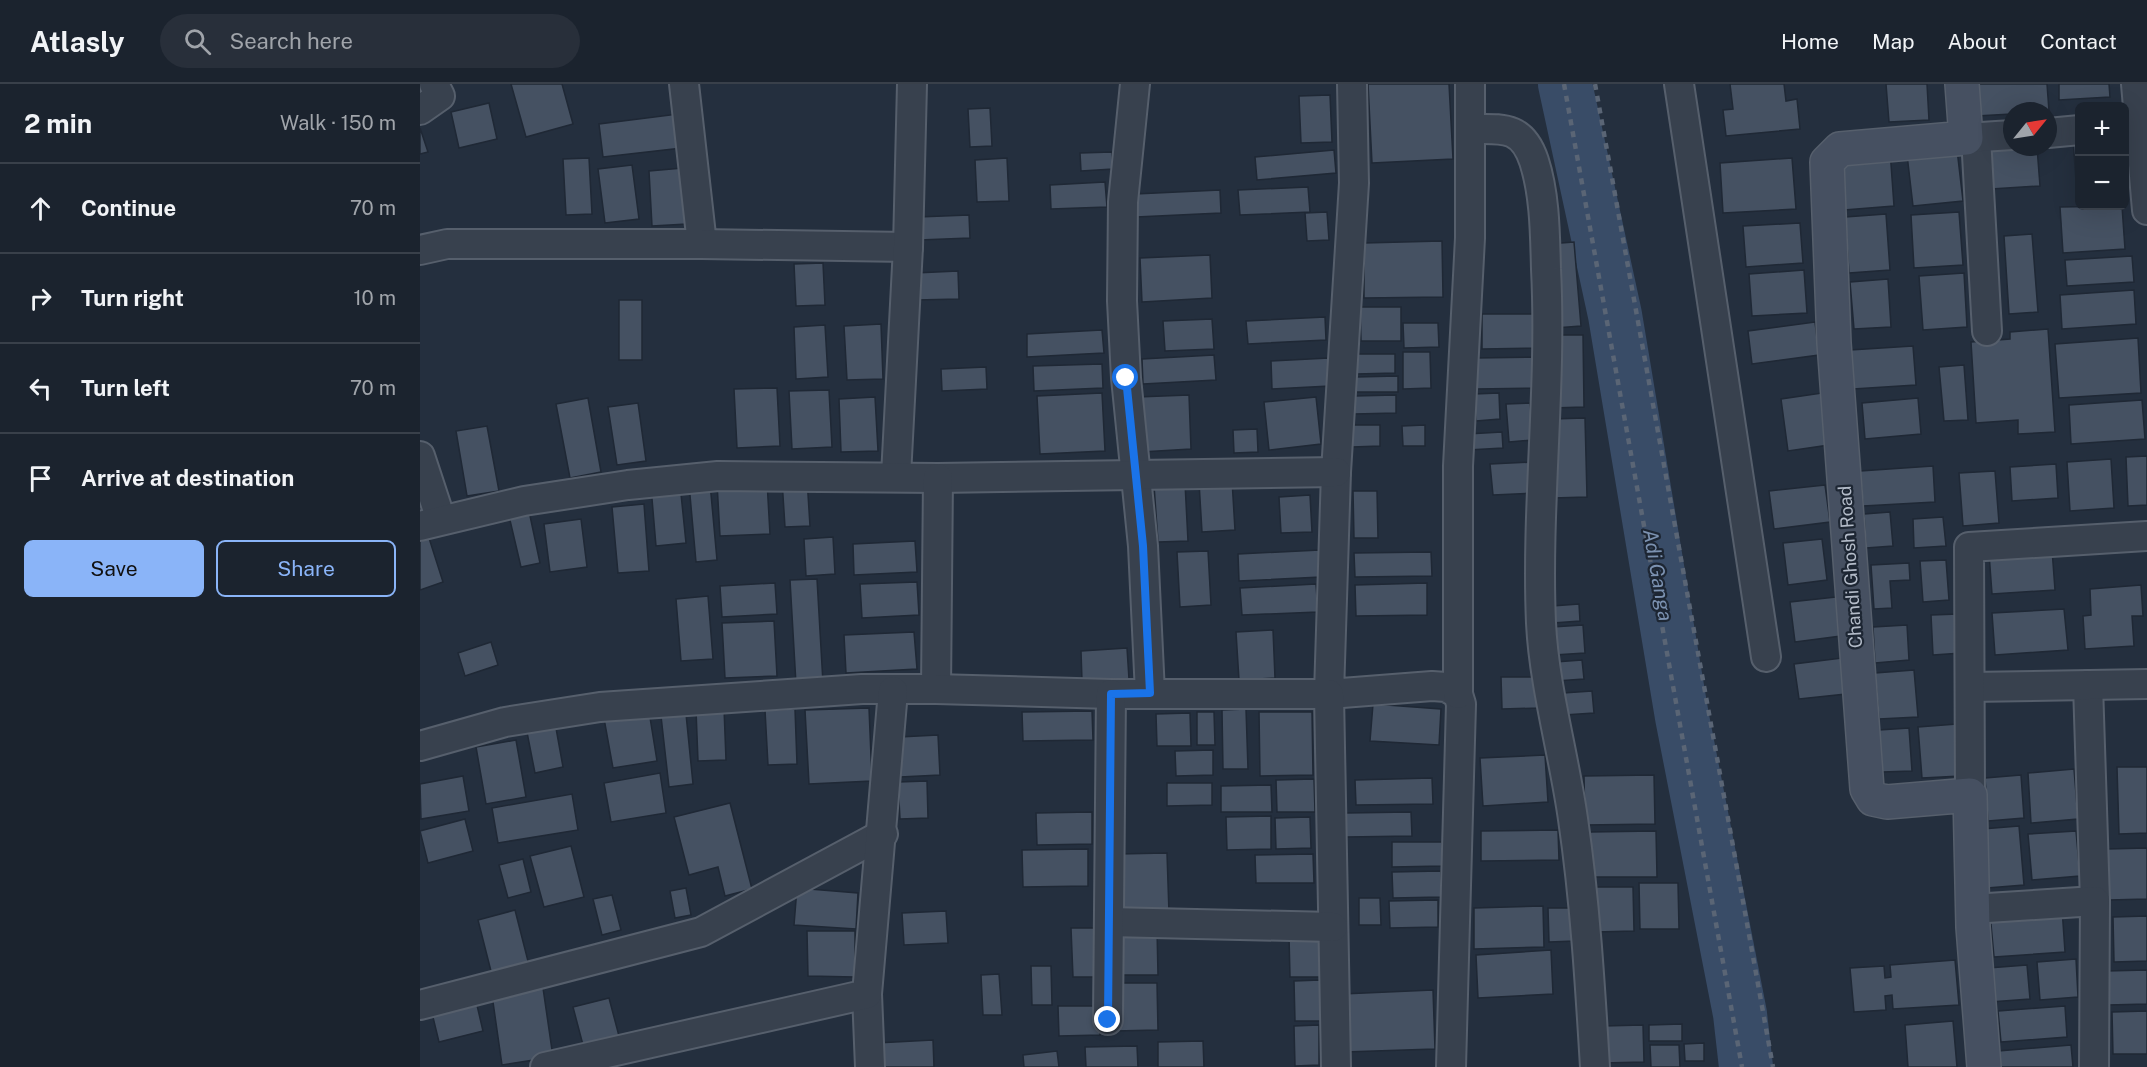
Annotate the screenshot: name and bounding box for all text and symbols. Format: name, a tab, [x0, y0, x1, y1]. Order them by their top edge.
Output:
search box	[160, 14, 580, 68]
text: Atlasly	[30, 25, 124, 58]
icon: search	[181, 25, 214, 58]
text: Search here	[229, 28, 353, 54]
text: Home	[1781, 29, 1839, 54]
text: Map	[1872, 29, 1915, 54]
text: About	[1948, 29, 2007, 54]
text: Contact	[2040, 29, 2117, 54]
north arrow	[2003, 102, 2057, 156]
map controls	[2075, 102, 2129, 210]
button: +	[2075, 102, 2129, 156]
text: 2 min	[24, 108, 92, 139]
text: Walk · 150 m	[280, 111, 396, 135]
button: −	[2075, 156, 2129, 210]
icon: ahead	[24, 192, 57, 225]
text: Continue	[81, 195, 176, 221]
text: 70 m	[350, 196, 396, 220]
icon: right	[24, 282, 57, 315]
text: Turn right	[81, 285, 184, 311]
text: 10 m	[353, 286, 396, 310]
route start	[1112, 364, 1138, 390]
icon: left	[24, 372, 57, 405]
text: Turn left	[81, 375, 170, 401]
text: 70 m	[350, 376, 396, 400]
icon: arrive	[24, 462, 57, 495]
text: Arrive at destination	[81, 465, 294, 491]
street label: Chandi Ghosh Road	[1834, 485, 1866, 649]
water label: Adi Ganga	[1638, 527, 1678, 623]
button: Save	[24, 540, 204, 597]
button: Share	[216, 540, 396, 597]
route end	[1094, 1006, 1120, 1032]

